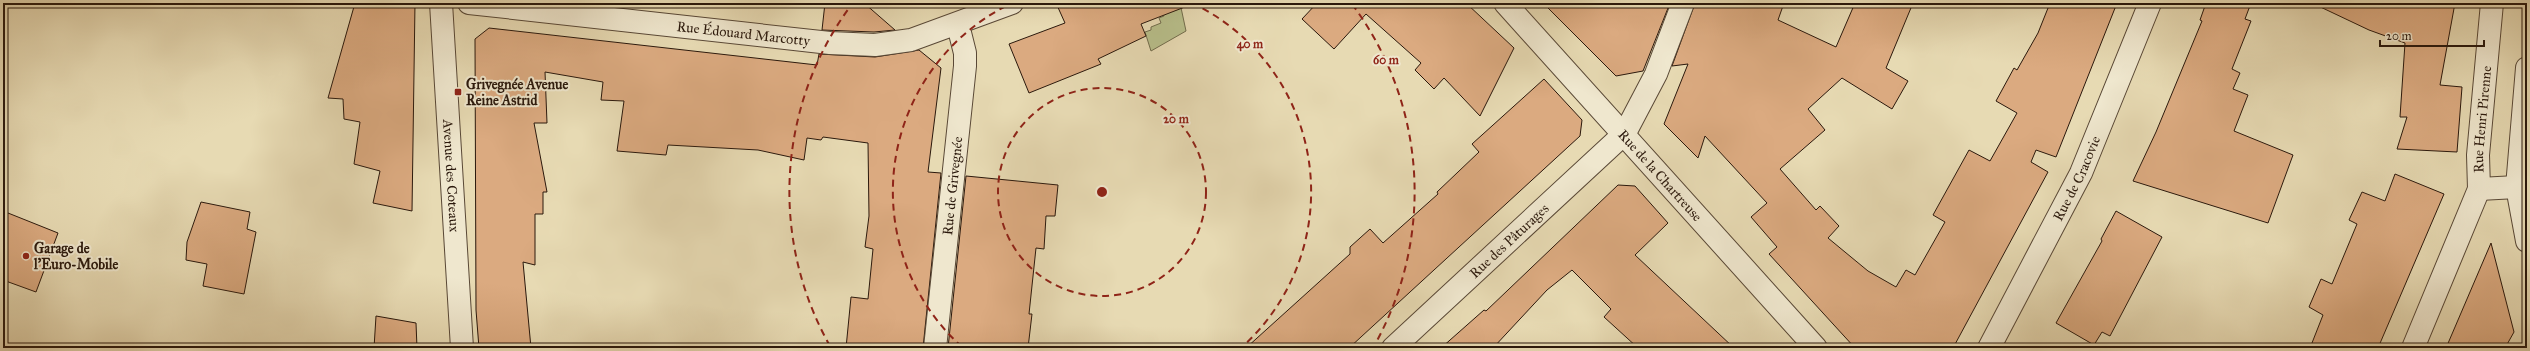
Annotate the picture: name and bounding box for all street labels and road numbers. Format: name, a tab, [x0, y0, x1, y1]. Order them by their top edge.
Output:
street label: Rue Édouard Marcotty	[676, 18, 811, 50]
street label: Rue Henri Pirenne	[2470, 65, 2495, 173]
street label: Avenue des Coteaux	[439, 118, 463, 234]
street label: Rue de la Chartreuse	[1614, 126, 1706, 225]
street label: Rue de Cracovie	[2049, 133, 2104, 224]
street label: Rue de Grivegnée	[939, 136, 966, 236]
street label: Rue des Pâturages	[1466, 200, 1552, 282]

